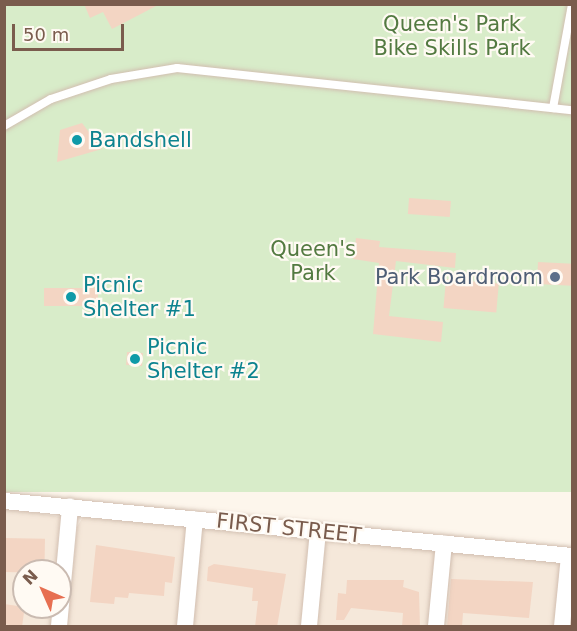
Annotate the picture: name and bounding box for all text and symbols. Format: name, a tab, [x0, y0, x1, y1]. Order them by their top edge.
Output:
park label: Queen's Park Bike Skills Park	[373, 11, 531, 61]
scale bar	[15, 12, 128, 50]
text: 50 m	[23, 24, 69, 45]
place label: Bandshell	[89, 127, 192, 153]
marker: Bandshell	[70, 133, 84, 147]
park label: Queen's Park	[270, 236, 356, 286]
place label: Park Boardroom	[375, 264, 543, 290]
marker: Park Boardroom	[548, 270, 562, 284]
place label: Picnic Shelter #1	[83, 272, 196, 322]
marker: Picnic Shelter #1	[64, 290, 78, 304]
place label: Picnic Shelter #2	[147, 334, 260, 384]
marker: Picnic Shelter #2	[128, 352, 142, 366]
street label: FIRST STREET	[215, 508, 363, 548]
north arrow	[12, 559, 72, 619]
text: N	[19, 566, 42, 589]

